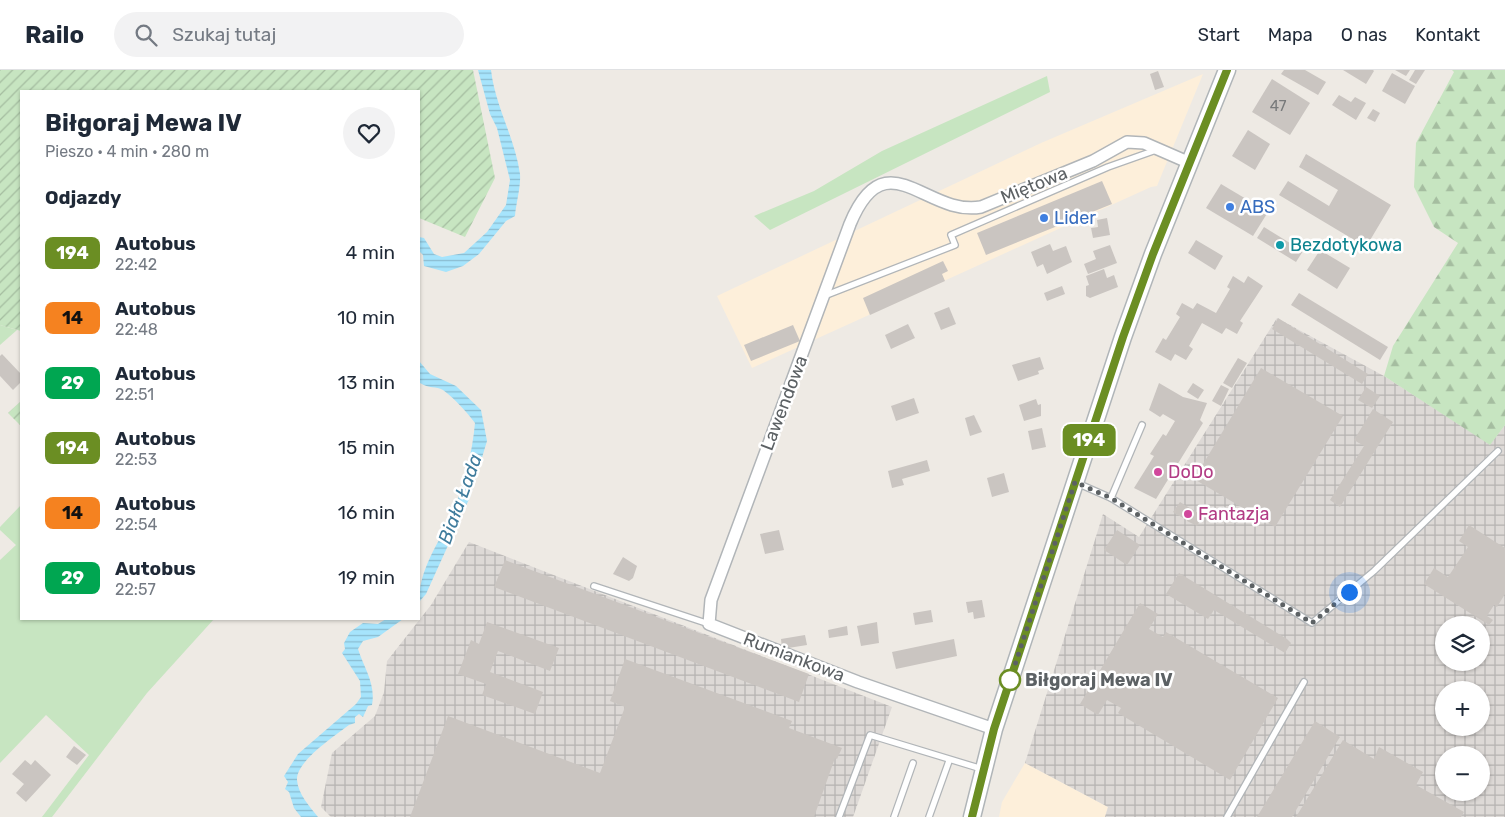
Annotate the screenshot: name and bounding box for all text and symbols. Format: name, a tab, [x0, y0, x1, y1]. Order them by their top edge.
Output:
search box	[114, 12, 464, 57]
text: Railo	[25, 21, 84, 49]
icon: search	[132, 21, 160, 49]
text: Szukaj tutaj	[172, 23, 276, 46]
text: Start	[1198, 24, 1240, 46]
text: Mapa	[1268, 24, 1313, 46]
text: O nas	[1341, 24, 1387, 46]
text: Kontakt	[1415, 24, 1480, 46]
house number: 47	[1270, 97, 1287, 115]
button: heart	[343, 107, 395, 159]
text: Biłgoraj Mewa IV	[45, 109, 242, 137]
text: Pieszo · 4 min · 280 m	[45, 142, 209, 161]
street label: Miętowa	[997, 162, 1071, 208]
text: Odjazdy	[45, 186, 121, 209]
place label: ABS	[1240, 196, 1275, 218]
marker: ABS	[1224, 201, 1236, 213]
place label: Lider	[1054, 207, 1096, 229]
marker: Lider	[1038, 212, 1050, 224]
text: Autobus	[115, 232, 196, 255]
place label: Bezdotykowa	[1290, 234, 1402, 256]
marker: Bezdotykowa	[1274, 239, 1286, 251]
text: 4 min	[346, 241, 395, 264]
text: 194	[56, 242, 89, 264]
text: 22:42	[115, 255, 157, 274]
text: Autobus	[115, 297, 196, 320]
text: 10 min	[337, 306, 395, 329]
text: 14	[62, 307, 83, 329]
text: 22:48	[115, 320, 158, 339]
street label: Lawendowa	[756, 352, 812, 454]
text: Autobus	[115, 362, 196, 385]
text: 13 min	[338, 371, 395, 394]
text: 29	[61, 372, 84, 394]
text: 22:51	[115, 385, 154, 404]
line badge: 194	[1060, 424, 1118, 456]
text: Autobus	[115, 427, 196, 450]
text: 194	[1073, 429, 1105, 451]
text: 15 min	[338, 436, 395, 459]
text: 194	[56, 437, 89, 459]
text: 22:53	[115, 450, 157, 469]
water label: Biała Łada	[433, 451, 487, 547]
place label: DoDo	[1168, 461, 1213, 483]
marker: DoDo	[1152, 466, 1164, 478]
text: Autobus	[115, 492, 196, 515]
text: 16 min	[338, 501, 395, 524]
text: 14	[62, 502, 83, 524]
place label: Fantazja	[1198, 503, 1269, 525]
marker: Fantazja	[1182, 508, 1194, 520]
text: 22:54	[115, 515, 157, 534]
text: Autobus	[115, 557, 196, 580]
text: 19 min	[338, 566, 395, 589]
text: 29	[61, 567, 84, 589]
text: 22:57	[115, 580, 156, 599]
your location	[1337, 580, 1362, 605]
map controls	[1435, 616, 1490, 801]
button: layers	[1435, 616, 1490, 671]
street label: Rumiankowa	[740, 628, 848, 686]
marker: Biłgoraj Mewa IV	[999, 669, 1021, 691]
place label: Biłgoraj Mewa IV	[1025, 669, 1173, 691]
button: +	[1435, 681, 1490, 736]
button: −	[1435, 746, 1490, 801]

